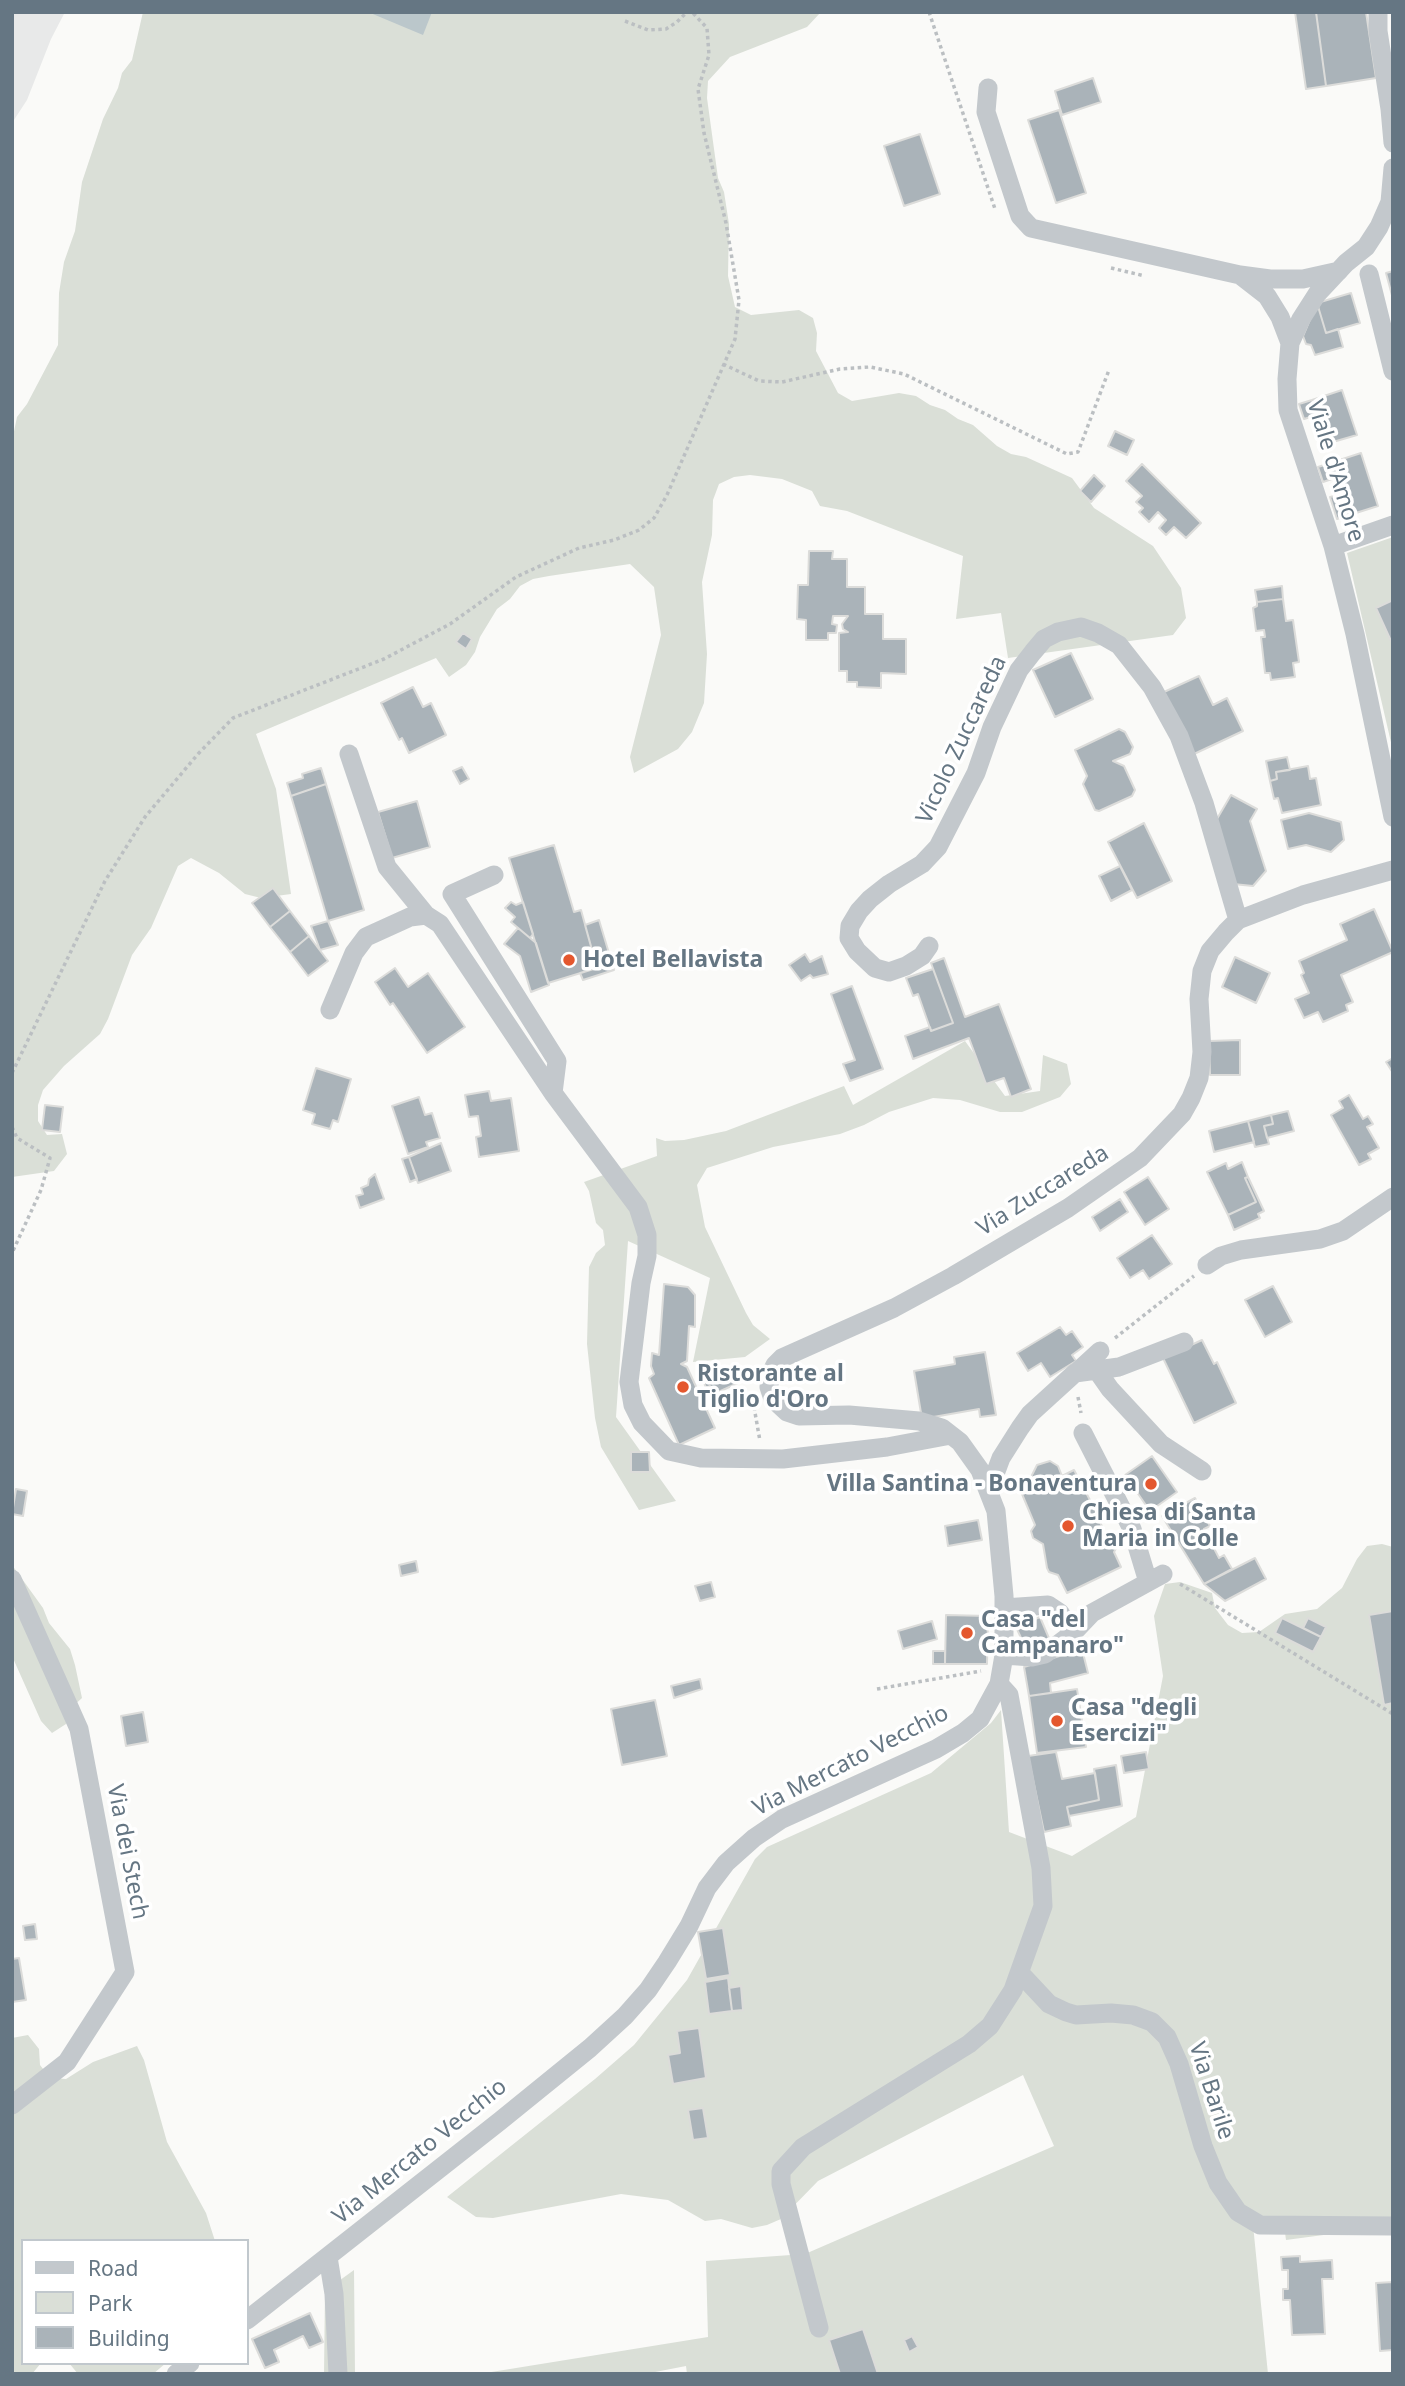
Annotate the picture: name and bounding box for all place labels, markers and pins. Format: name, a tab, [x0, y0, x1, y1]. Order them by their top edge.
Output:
place label: Hotel Bellavista	[583, 946, 763, 974]
marker: Hotel Bellavista	[561, 952, 577, 968]
place label: Ristorante al Tiglio d'Oro	[697, 1360, 844, 1414]
marker: Ristorante al Tiglio d'Oro	[675, 1379, 691, 1395]
place label: Villa Santina - Bonaventura	[827, 1470, 1137, 1498]
marker: Villa Santina - Bonaventura	[1143, 1476, 1159, 1492]
place label: Chiesa di Santa Maria in Colle	[1082, 1499, 1256, 1553]
marker: Chiesa di Santa Maria in Colle	[1060, 1518, 1076, 1534]
place label: Casa "del Campanaro"	[981, 1606, 1124, 1660]
marker: Casa "del Campanaro"	[959, 1625, 975, 1641]
place label: Casa "degli Esercizi"	[1071, 1694, 1197, 1748]
marker: Casa "degli Esercizi"	[1049, 1713, 1065, 1729]

